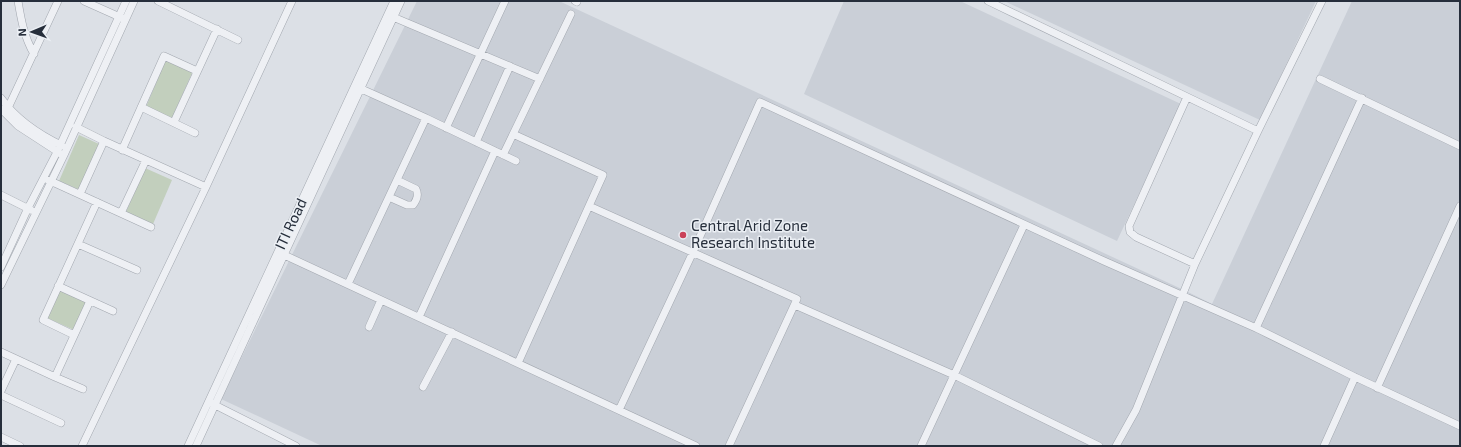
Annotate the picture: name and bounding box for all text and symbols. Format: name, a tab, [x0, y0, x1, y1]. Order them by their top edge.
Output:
north arrow	[12, 12, 52, 52]
text: N	[15, 28, 28, 37]
street label: ITI Road	[270, 195, 310, 252]
place label: Central Arid Zone Research Institute	[691, 216, 815, 251]
marker: Central Arid Zone Research Institute	[678, 230, 688, 240]

